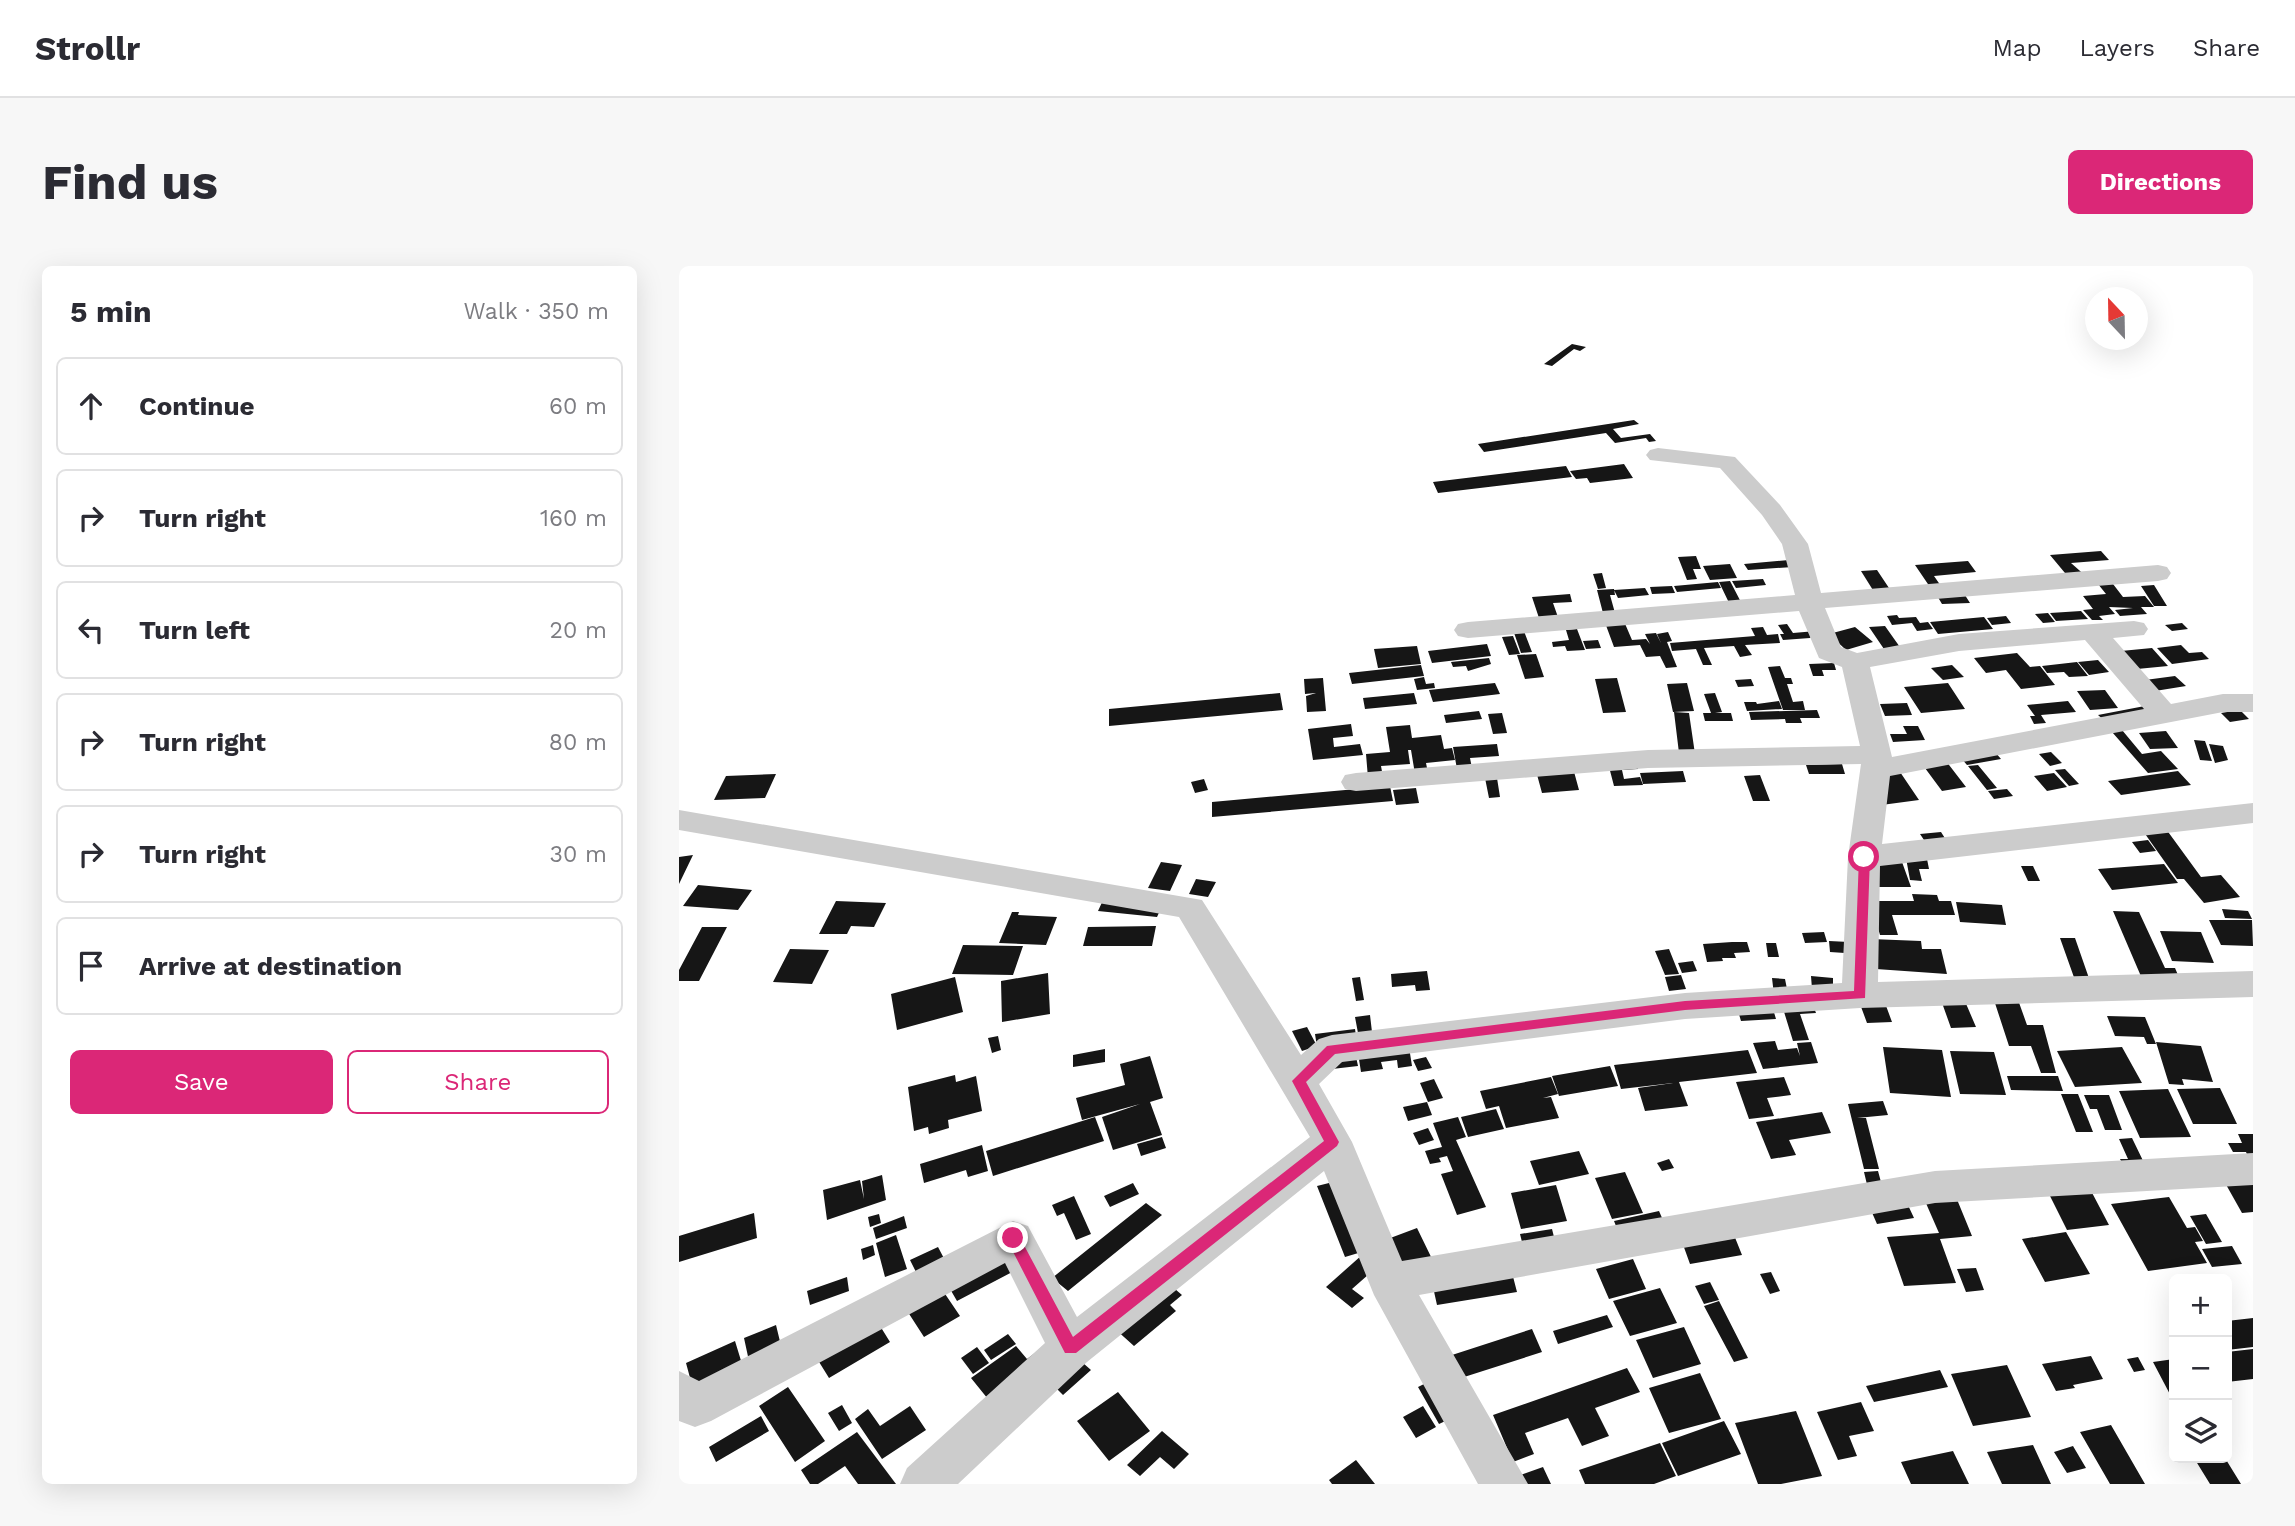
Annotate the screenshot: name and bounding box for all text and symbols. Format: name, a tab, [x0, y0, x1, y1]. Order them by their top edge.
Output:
text: Strollr	[35, 29, 140, 68]
text: Map	[1993, 34, 2041, 62]
text: Layers	[2079, 34, 2155, 62]
text: Share	[2193, 34, 2260, 62]
button: Directions	[2068, 150, 2253, 214]
text: Find us	[42, 153, 218, 211]
north arrow	[2085, 287, 2148, 350]
text: 5 min	[70, 294, 152, 329]
text: Walk · 350 m	[463, 298, 609, 325]
icon: ahead	[72, 387, 110, 425]
text: Continue	[139, 391, 255, 421]
text: 60 m	[549, 393, 607, 420]
icon: right	[72, 499, 110, 537]
text: Turn right	[139, 503, 266, 533]
text: 160 m	[540, 505, 607, 532]
icon: left	[72, 611, 110, 649]
text: Turn left	[139, 615, 250, 645]
text: 20 m	[550, 617, 607, 644]
icon: right	[72, 723, 110, 761]
text: Turn right	[139, 727, 266, 757]
text: 80 m	[549, 729, 607, 756]
icon: right	[72, 835, 110, 873]
text: Turn right	[139, 839, 266, 869]
text: 30 m	[550, 841, 607, 868]
route start	[1848, 841, 1879, 872]
icon: arrive	[72, 947, 110, 985]
text: Arrive at destination	[139, 951, 402, 981]
button: Save	[70, 1050, 333, 1114]
button: Share	[347, 1050, 609, 1114]
route end	[997, 1222, 1028, 1253]
map controls	[2169, 1274, 2232, 1463]
button: +	[2169, 1274, 2232, 1337]
button: −	[2169, 1337, 2232, 1400]
button: layers	[2169, 1400, 2232, 1463]

